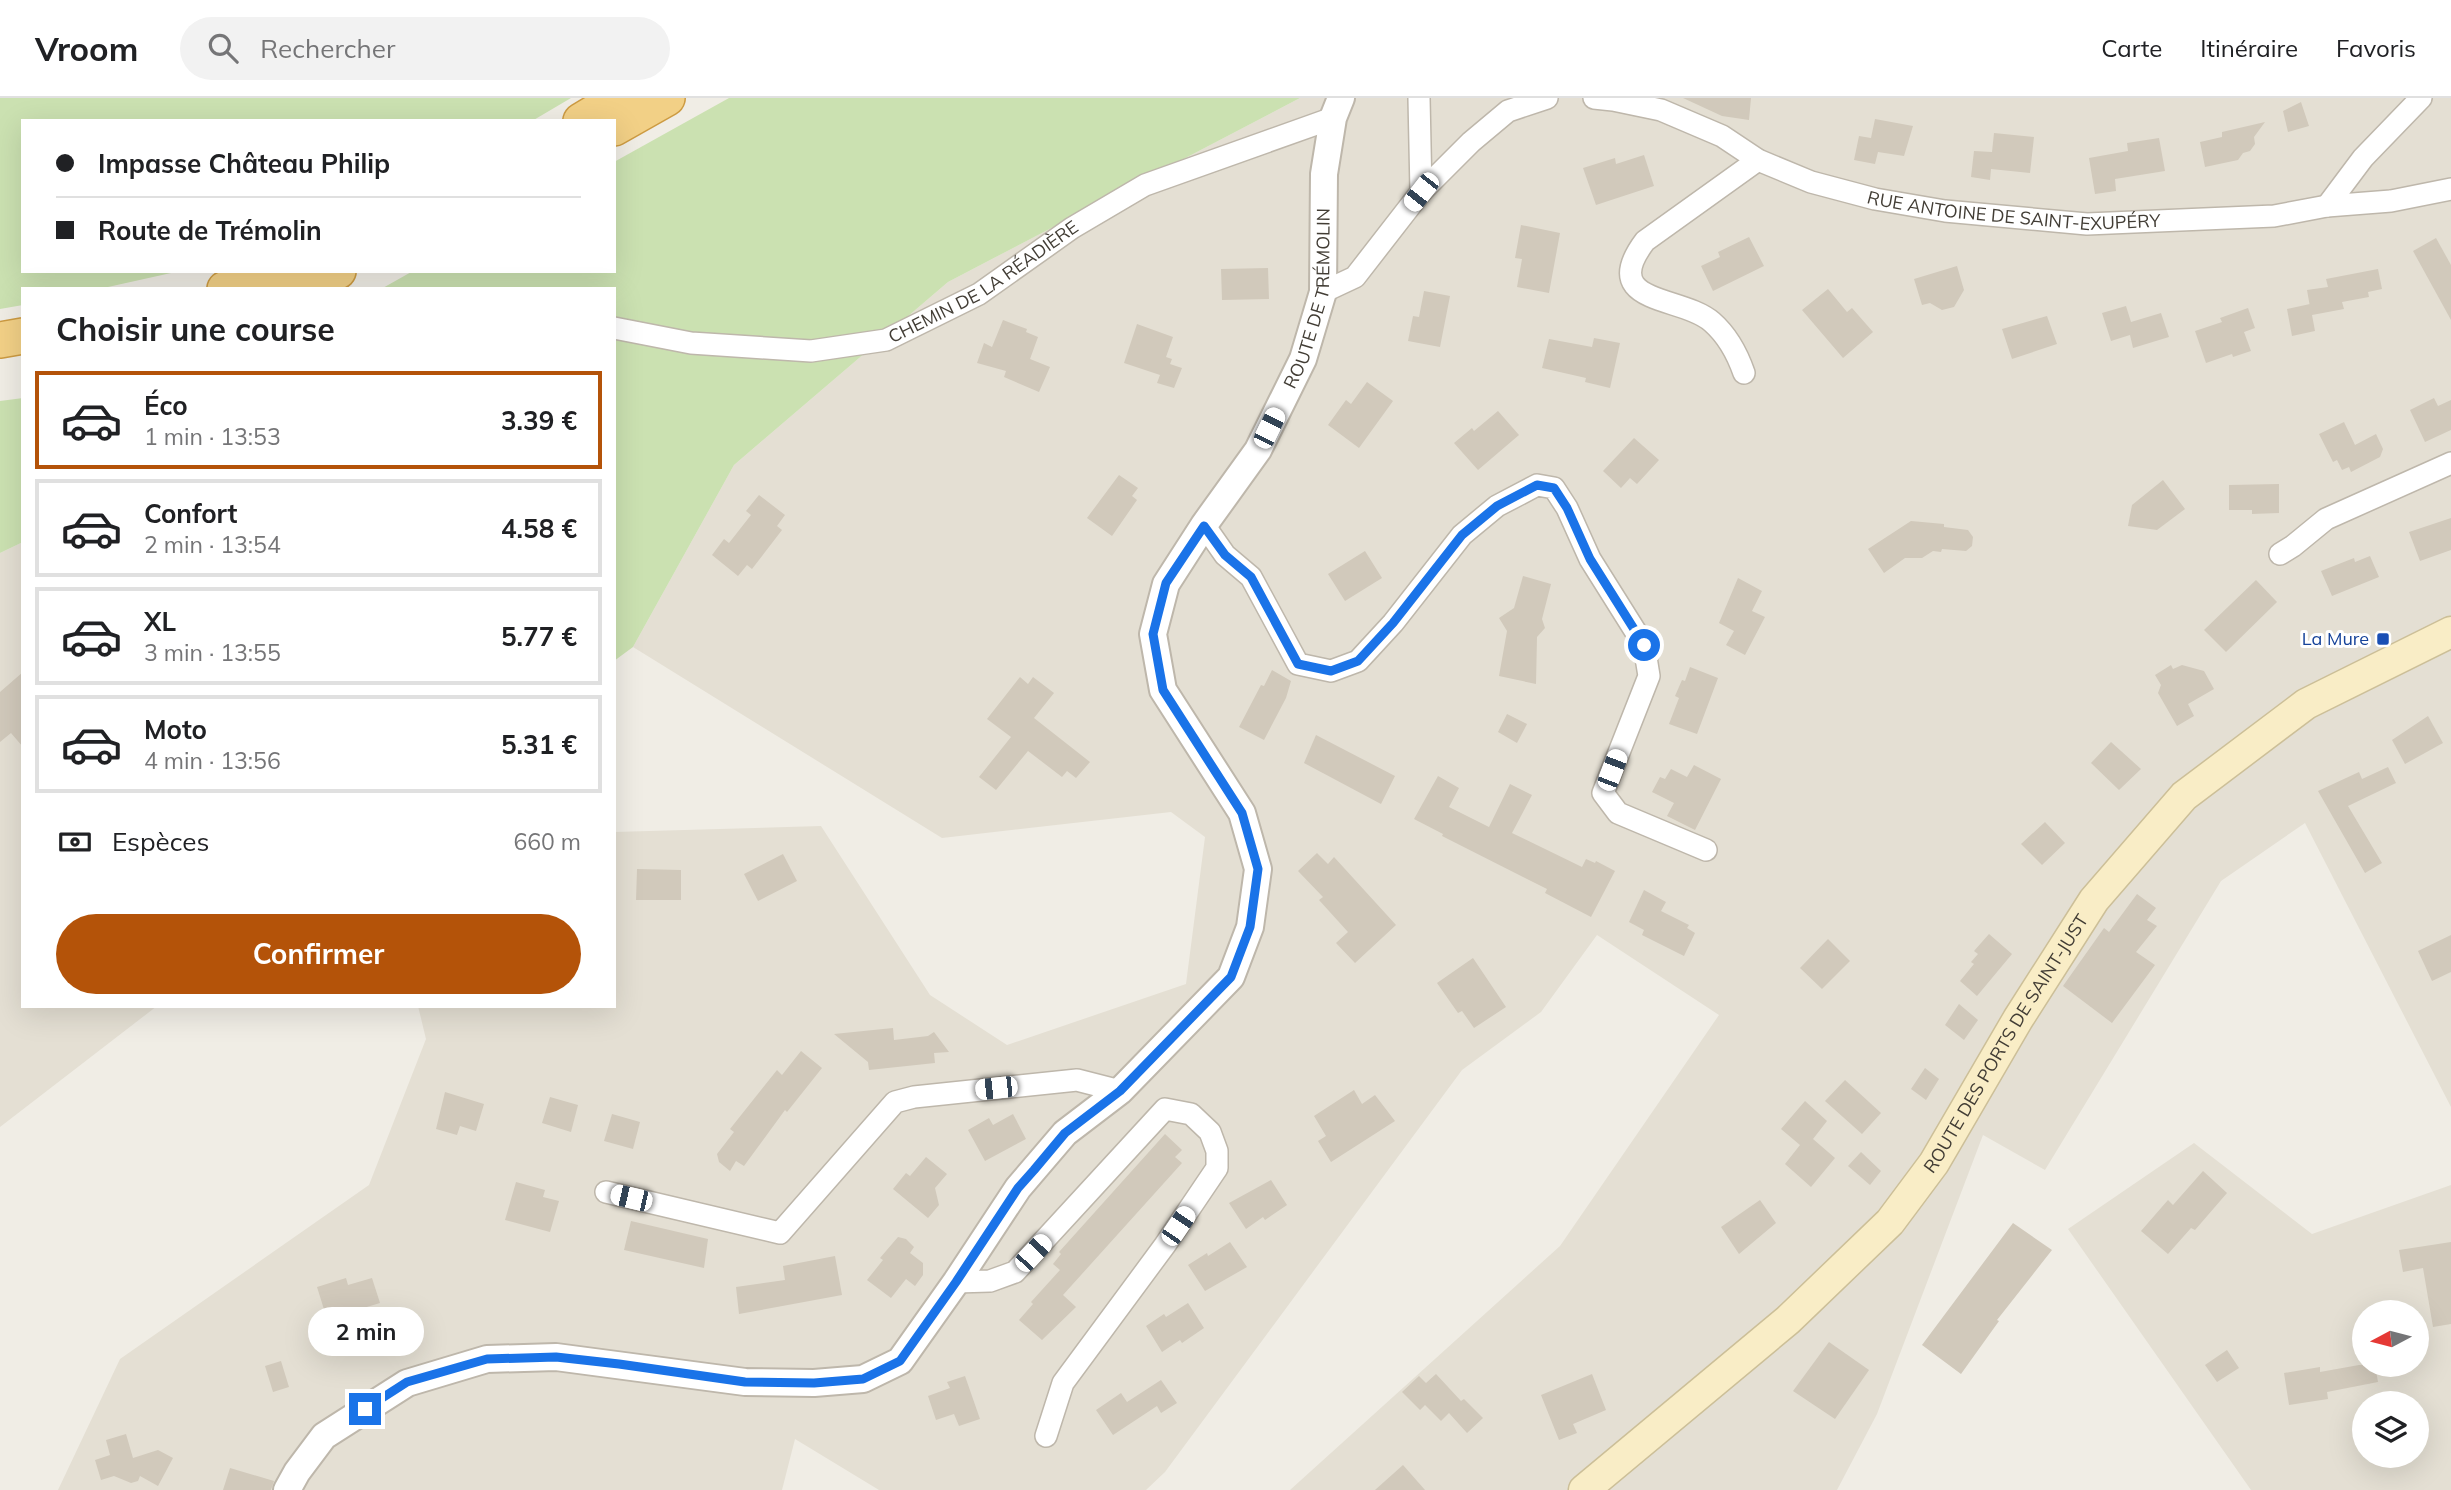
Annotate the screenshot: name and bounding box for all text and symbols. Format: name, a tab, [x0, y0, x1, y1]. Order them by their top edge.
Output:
search box	[180, 17, 670, 80]
text: Vroom	[35, 28, 138, 69]
icon: search	[204, 29, 242, 67]
text: Rechercher	[260, 32, 395, 65]
text: Carte	[2101, 33, 2162, 63]
text: Itinéraire	[2200, 33, 2298, 63]
text: Favoris	[2336, 33, 2416, 63]
text: Impasse Château Philip	[98, 147, 390, 180]
car	[1400, 169, 1443, 215]
street label: RUE ANTOINE DE SAINT-EXUPÉRY	[1865, 185, 2162, 235]
street label: ROUTE DE TRÉMOLIN	[1278, 208, 1335, 392]
text: Route de Trémolin	[98, 214, 322, 247]
street label: CHEMIN DE LA RÉADIÈRE	[884, 215, 1083, 348]
text: Choisir une course	[56, 309, 335, 349]
icon: car	[60, 389, 123, 452]
text: Éco	[144, 389, 188, 422]
text: 3.39 €	[501, 404, 577, 437]
car	[1251, 405, 1288, 451]
text: 1 min · 13:53	[144, 422, 281, 451]
icon: car	[60, 497, 123, 560]
text: Confort	[144, 497, 237, 530]
text: 4.58 €	[501, 512, 577, 545]
text: 2 min · 13:54	[144, 530, 281, 559]
icon: car	[60, 605, 123, 668]
text: XL	[144, 605, 176, 638]
text: 5.77 €	[501, 620, 577, 653]
place label: La Mure	[2302, 627, 2369, 650]
route start	[1628, 629, 1660, 661]
marker: La Mure	[2375, 631, 2391, 647]
text: 3 min · 13:55	[144, 638, 281, 667]
icon: car	[60, 713, 123, 776]
text: Moto	[144, 713, 207, 746]
text: 5.31 €	[501, 728, 577, 761]
text: 4 min · 13:56	[144, 746, 281, 775]
car	[1595, 747, 1630, 793]
icon: cash	[56, 823, 94, 861]
text: Espèces	[112, 825, 209, 858]
text: 660 m	[513, 827, 581, 856]
street label: ROUTE DES PORTS DE SAINT-JUST	[1918, 910, 2093, 1178]
button: Confirmer	[56, 914, 581, 994]
car	[975, 1075, 1018, 1101]
car	[609, 1183, 654, 1213]
car	[1158, 1203, 1199, 1249]
car	[1011, 1230, 1056, 1276]
north arrow	[2352, 1300, 2429, 1377]
map controls	[2352, 1300, 2429, 1468]
callout: 2 min	[307, 1308, 423, 1356]
text: 2 min	[336, 1317, 396, 1346]
button: layers	[2352, 1391, 2429, 1468]
route end	[349, 1393, 381, 1425]

